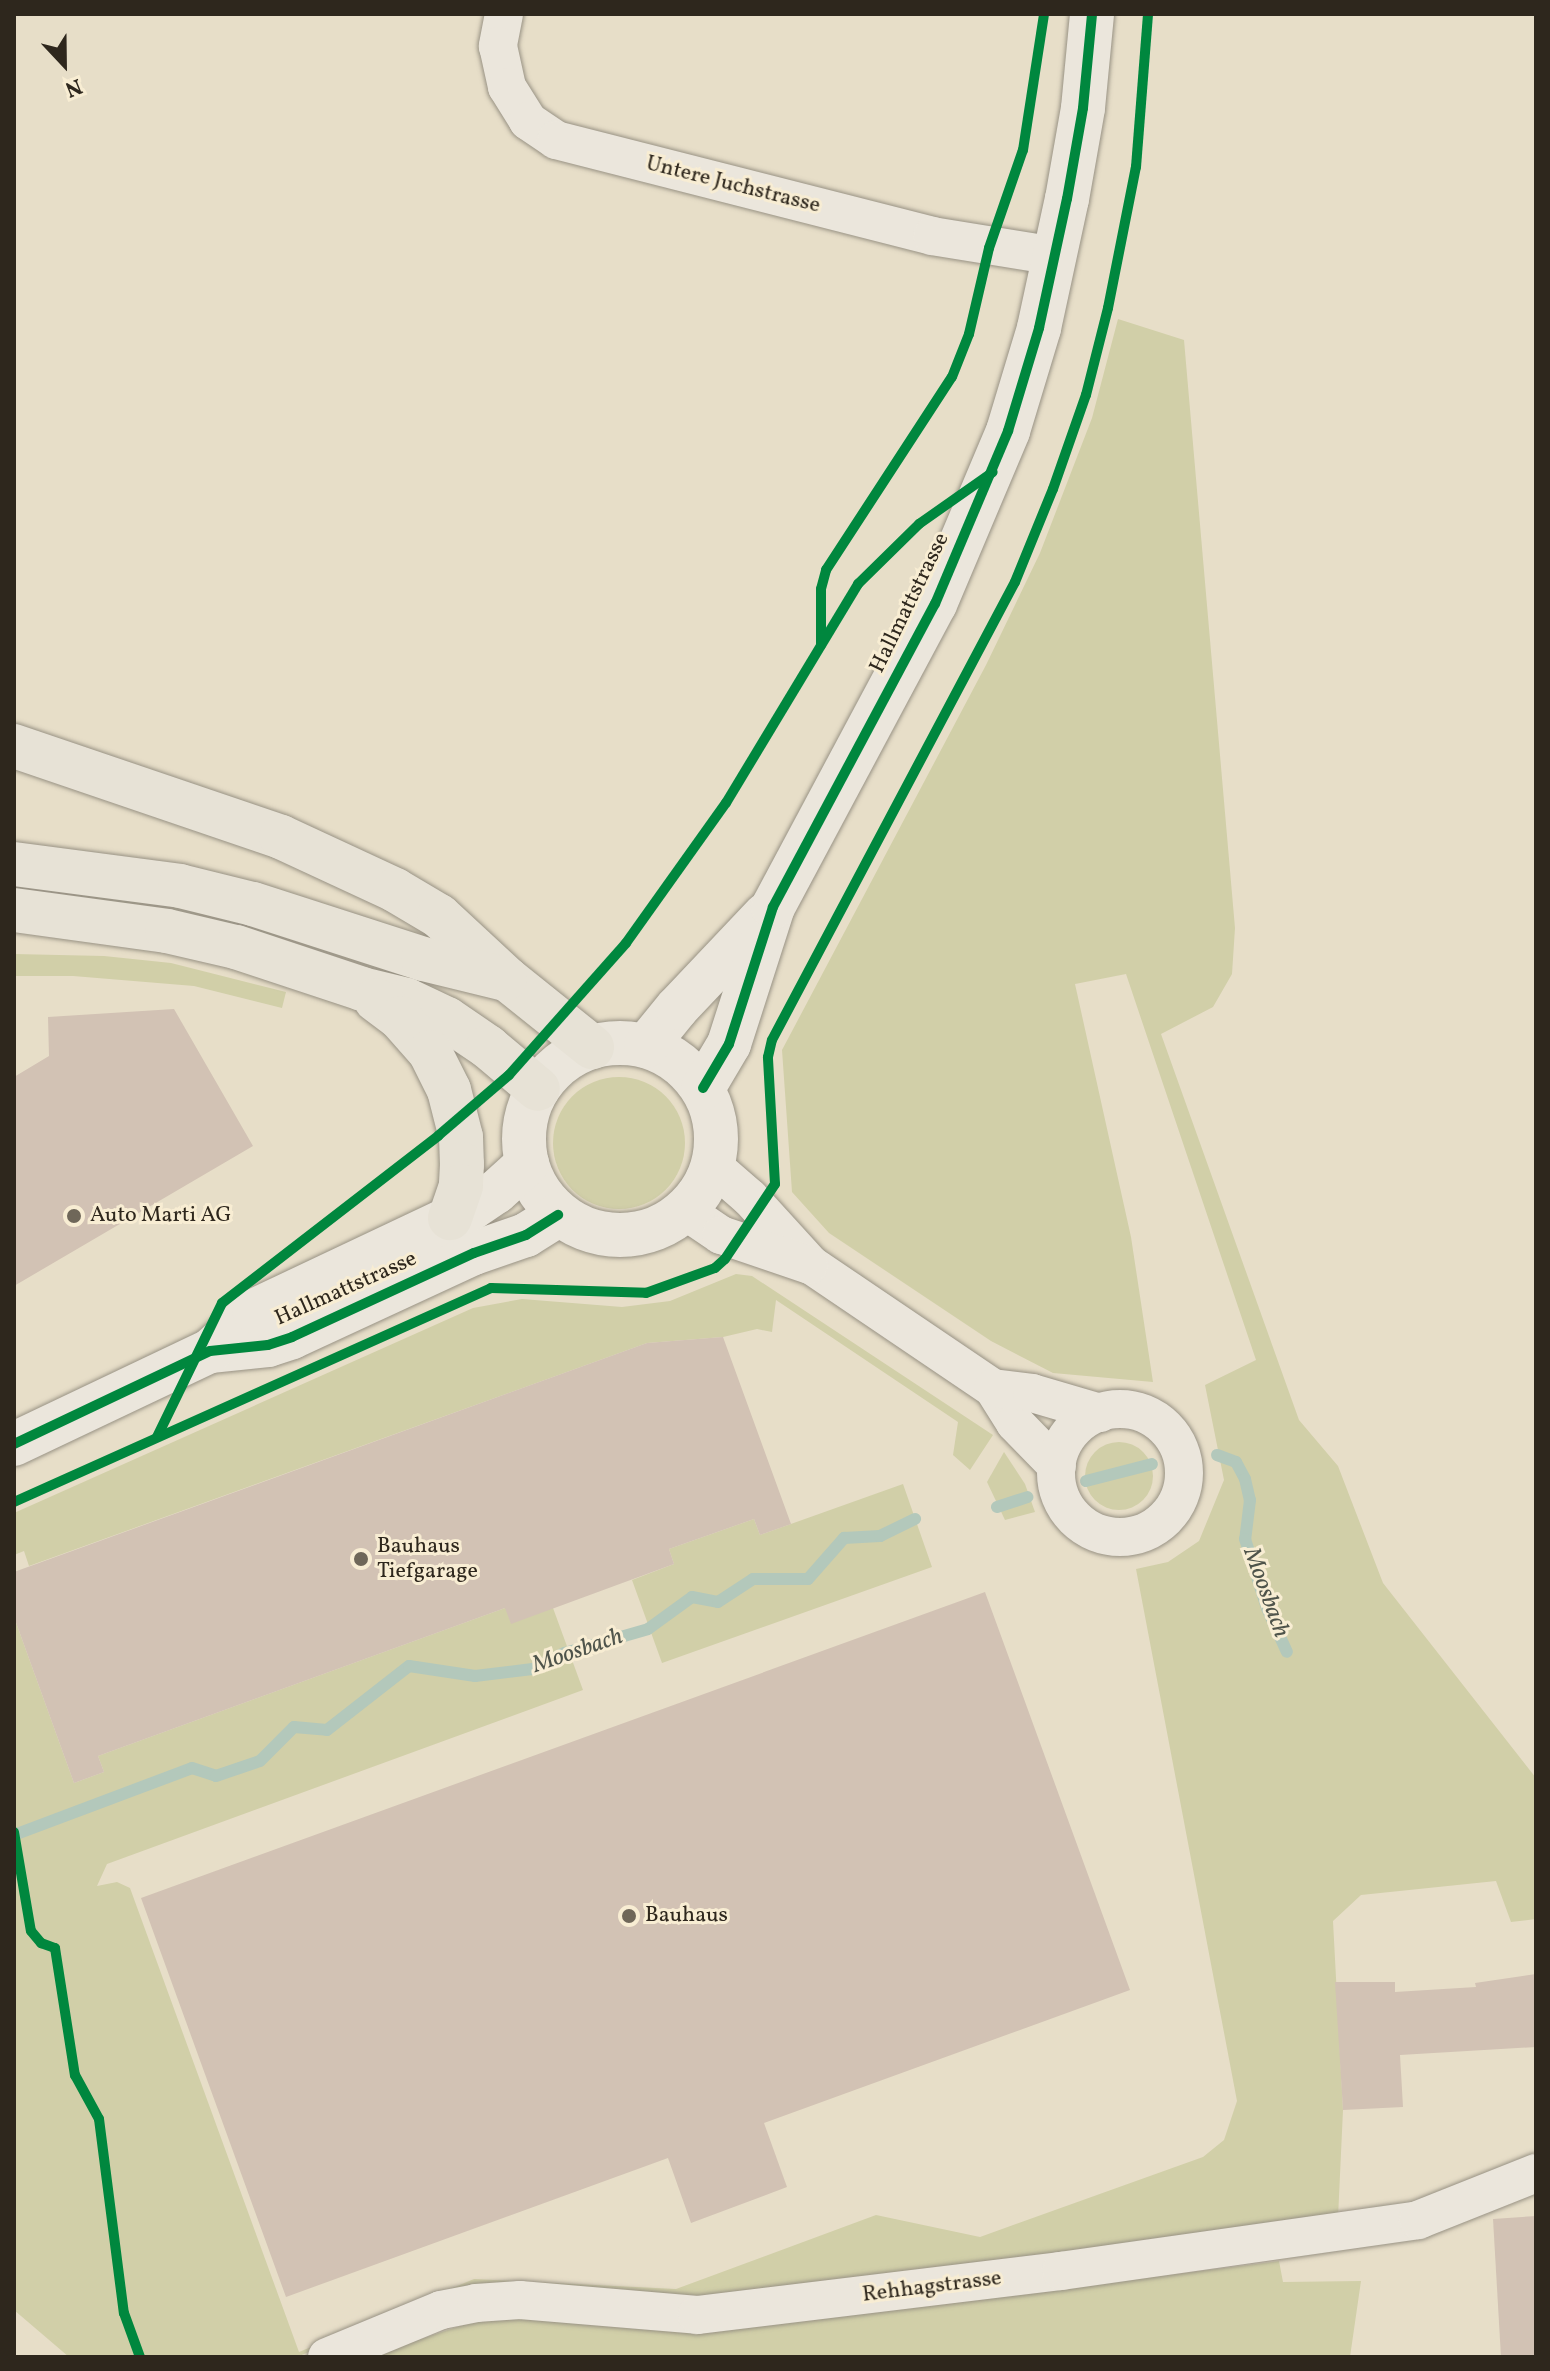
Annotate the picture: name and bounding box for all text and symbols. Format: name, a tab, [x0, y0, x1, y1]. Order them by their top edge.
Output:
north arrow	[24, 24, 104, 104]
text: N	[60, 69, 86, 104]
street label: Untere Juchstrasse	[643, 151, 823, 219]
street label: Hallmattstrasse	[865, 529, 955, 677]
place label: Auto Marti AG	[90, 1203, 232, 1229]
marker: Auto Marti AG	[65, 1207, 83, 1225]
street label: Hallmattstrasse	[271, 1246, 421, 1332]
place label: Bauhaus Tiefgarage	[377, 1533, 478, 1584]
water label: Moosbach	[1235, 1544, 1295, 1642]
marker: Bauhaus Tiefgarage	[352, 1550, 370, 1568]
water label: Moosbach	[529, 1623, 627, 1681]
place label: Bauhaus	[645, 1903, 728, 1929]
marker: Bauhaus	[620, 1907, 638, 1925]
street label: Rehhagstrasse	[861, 2265, 1003, 2309]

